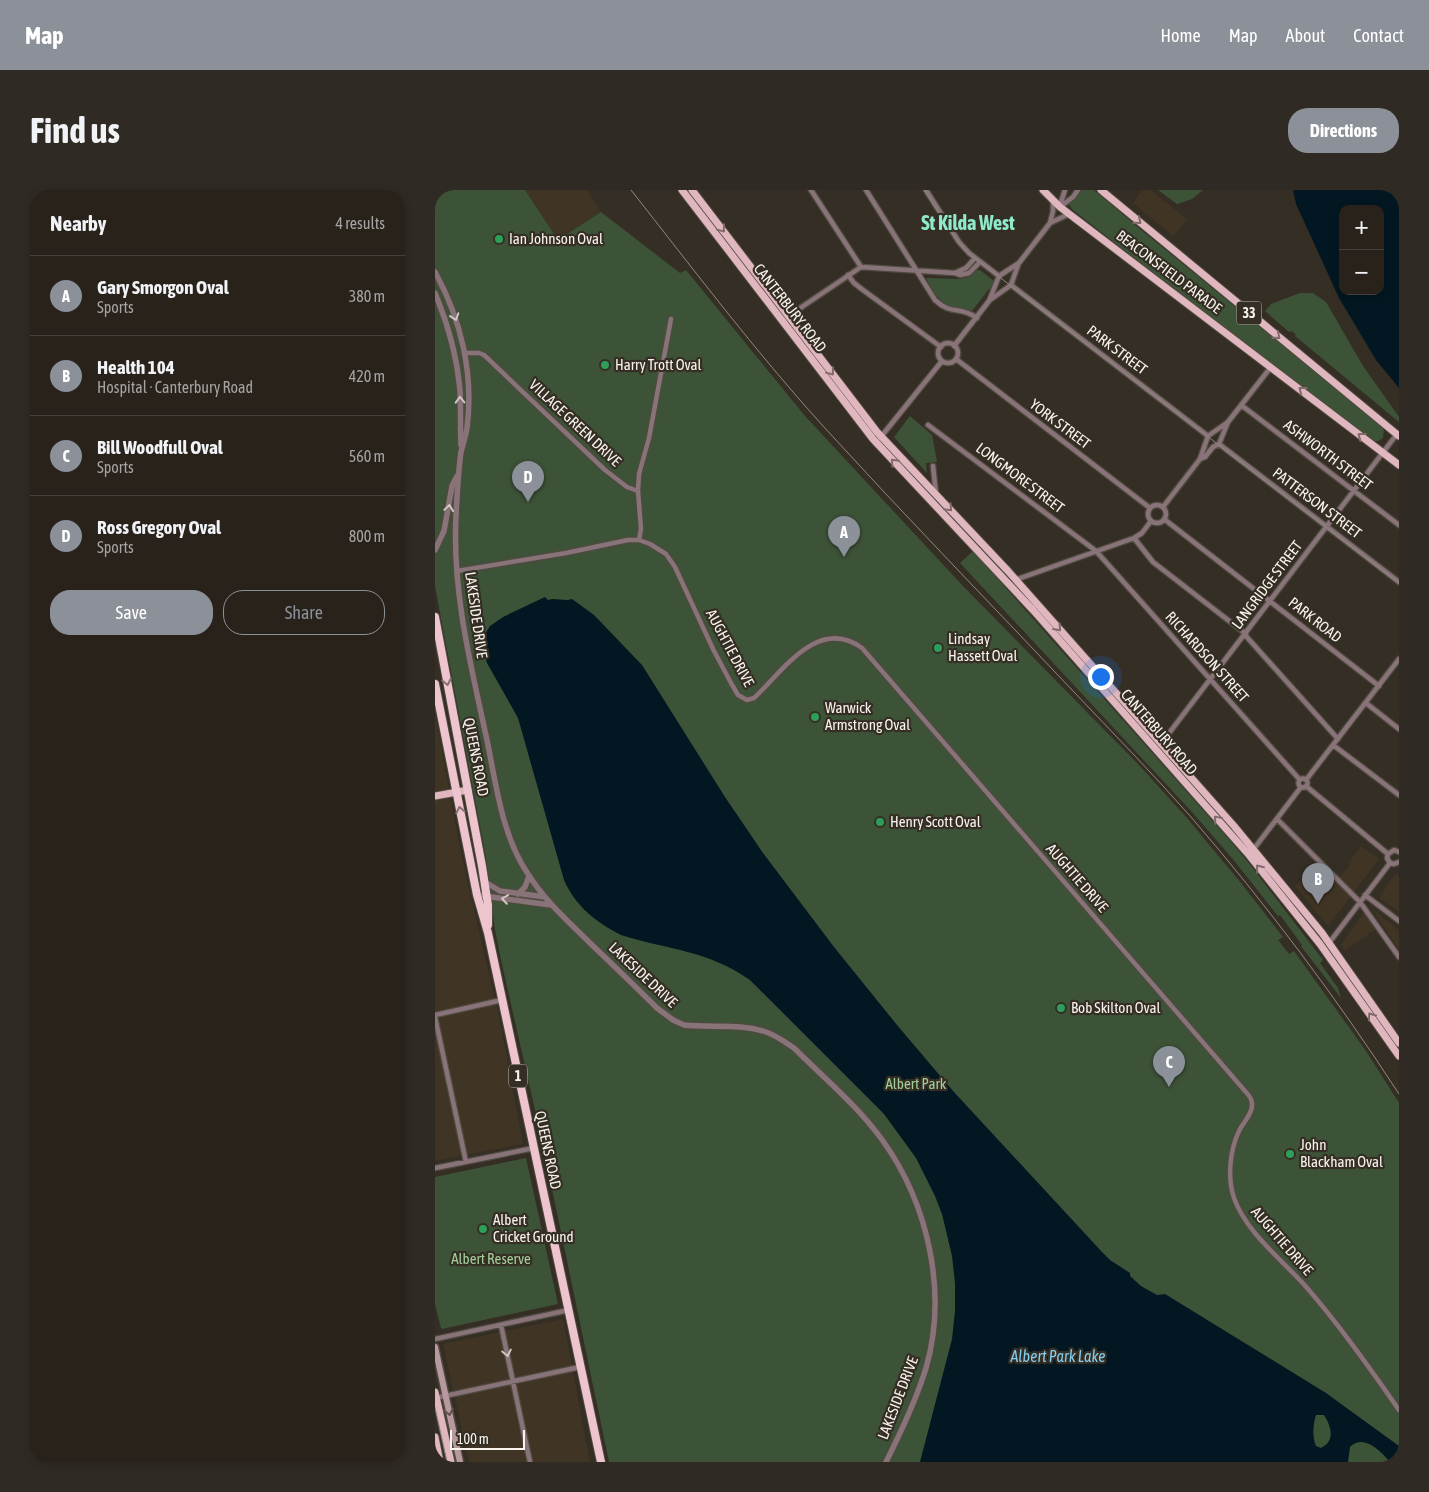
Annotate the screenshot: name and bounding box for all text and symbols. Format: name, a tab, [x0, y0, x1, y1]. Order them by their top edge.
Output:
text: Map	[25, 22, 64, 49]
text: Home	[1161, 25, 1201, 46]
text: Map	[1229, 25, 1258, 46]
text: About	[1286, 25, 1325, 46]
text: Contact	[1353, 25, 1404, 46]
button: Directions	[1288, 108, 1399, 153]
text: Find us	[30, 110, 120, 150]
map controls	[1339, 205, 1384, 295]
button: +	[1339, 205, 1384, 250]
text: Nearby	[50, 211, 106, 235]
district label: St Kilda West	[921, 211, 1015, 234]
text: 4 results	[335, 214, 385, 232]
one-way arrow	[1133, 216, 1142, 225]
one-way arrow	[716, 223, 724, 232]
street label: BEACONSFIELD PARADE	[1113, 226, 1226, 317]
place label: Ian Johnson Oval	[509, 230, 603, 247]
marker: Ian Johnson Oval	[493, 233, 505, 245]
button: −	[1339, 250, 1384, 295]
street label: CANTERBURY ROAD	[751, 260, 830, 355]
text: Gary Smorgon Oval	[97, 276, 229, 298]
text: A	[62, 287, 70, 305]
text: 380 m	[349, 287, 385, 305]
text: Sports	[97, 298, 134, 316]
road number: 33	[1237, 302, 1261, 324]
one-way arrow	[449, 312, 459, 320]
street label: PARK STREET	[1084, 322, 1151, 378]
one-way arrow	[1271, 330, 1280, 338]
text: Health 104	[97, 356, 175, 378]
place label: Harry Trott Oval	[615, 356, 701, 373]
marker: Harry Trott Oval	[599, 359, 611, 371]
one-way arrow	[825, 366, 834, 376]
text: B	[62, 367, 70, 385]
text: 420 m	[349, 367, 385, 385]
street label: VILLAGE GREEN DRIVE	[526, 376, 625, 470]
text: Hospital · Canterbury Road	[97, 378, 253, 396]
one-way arrow	[1298, 387, 1307, 396]
street label: YORK STREET	[1027, 395, 1094, 452]
one-way arrow	[455, 396, 465, 404]
street label: ASHWORTH STREET	[1281, 416, 1376, 494]
one-way arrow	[1358, 433, 1367, 441]
text: Bill Woodfull Oval	[97, 436, 223, 458]
street label: LONGMORE STREET	[973, 439, 1068, 516]
text: C	[62, 447, 70, 465]
text: 560 m	[349, 447, 385, 465]
text: Sports	[97, 458, 134, 476]
one-way arrow	[891, 458, 900, 467]
pin: D	[512, 461, 544, 502]
street label: PATTERSON STREET	[1270, 464, 1365, 542]
one-way arrow	[943, 502, 952, 511]
one-way arrow	[443, 503, 454, 511]
text: Ross Gregory Oval	[97, 516, 221, 538]
pin: A	[828, 516, 860, 557]
text: D	[62, 527, 70, 545]
text: 800 m	[349, 527, 385, 545]
street label: LANGRIDGE STREET	[1228, 537, 1305, 632]
text: Sports	[97, 538, 134, 556]
street label: LAKESIDE DRIVE	[462, 571, 491, 660]
button: Save	[50, 590, 213, 635]
button: Share	[223, 590, 385, 635]
street label: PARK ROAD	[1285, 594, 1345, 646]
street label: AUGHTIE DRIVE	[703, 606, 758, 690]
street label: RICHARDSON STREET	[1162, 608, 1253, 706]
one-way arrow	[1053, 622, 1062, 631]
place label: Lindsay Hassett Oval	[948, 630, 1018, 664]
marker: Lindsay Hassett Oval	[932, 642, 944, 654]
your location	[1088, 664, 1114, 690]
one-way arrow	[442, 677, 452, 686]
street label: CANTERBURY ROAD	[1118, 686, 1201, 778]
place label: Warwick Armstrong Oval	[825, 699, 910, 733]
marker: Warwick Armstrong Oval	[809, 711, 821, 723]
street label: QUEENS ROAD	[461, 716, 492, 798]
one-way arrow	[455, 805, 466, 814]
place label: Henry Scott Oval	[890, 813, 981, 830]
one-way arrow	[1214, 815, 1223, 824]
marker: Henry Scott Oval	[874, 816, 886, 828]
street label: AUGHTIE DRIVE	[1043, 840, 1112, 916]
pin: B	[1302, 863, 1334, 904]
one-way arrow	[1257, 865, 1265, 874]
one-way arrow	[500, 894, 508, 905]
street label: LAKESIDE DRIVE	[606, 939, 682, 1011]
place label: Bob Skilton Oval	[1071, 999, 1161, 1016]
marker: Bob Skilton Oval	[1055, 1002, 1067, 1014]
one-way arrow	[1368, 1013, 1377, 1022]
pin: C	[1153, 1046, 1185, 1087]
road number: 1	[509, 1064, 527, 1088]
park label: Albert Park	[886, 1075, 947, 1092]
street label: QUEENS ROAD	[532, 1109, 565, 1191]
place label: John Blackham Oval	[1300, 1136, 1383, 1170]
marker: John Blackham Oval	[1284, 1148, 1296, 1160]
street label: AUGHTIE DRIVE	[1248, 1203, 1317, 1279]
place label: Albert Cricket Ground	[493, 1211, 574, 1245]
marker: Albert Cricket Ground	[477, 1223, 489, 1235]
park label: Albert Reserve	[451, 1250, 531, 1267]
water label: Albert Park Lake	[1010, 1347, 1105, 1365]
one-way arrow	[501, 1348, 512, 1357]
street label: LAKESIDE DRIVE	[874, 1353, 921, 1442]
one-way arrow	[443, 1408, 454, 1417]
scale bar	[450, 1427, 525, 1450]
text: 100 m	[457, 1431, 489, 1447]

